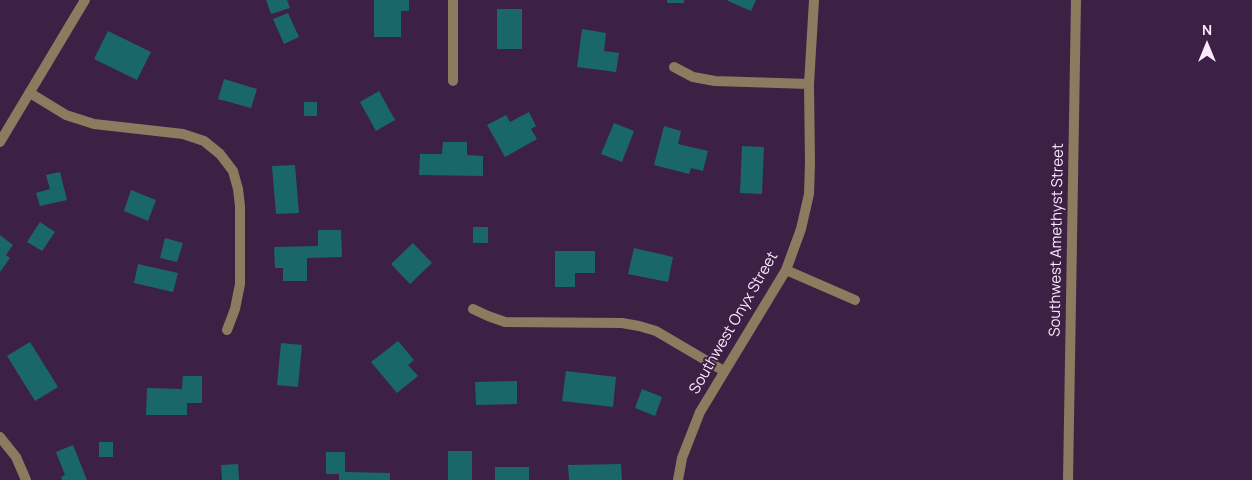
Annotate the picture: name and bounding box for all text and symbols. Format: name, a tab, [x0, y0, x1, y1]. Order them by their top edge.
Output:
north arrow	[1182, 20, 1232, 70]
text: N	[1202, 20, 1212, 39]
street label: Southwest Amethyst Street	[1046, 143, 1068, 337]
street label: Southwest Onyx Street	[686, 249, 782, 397]

